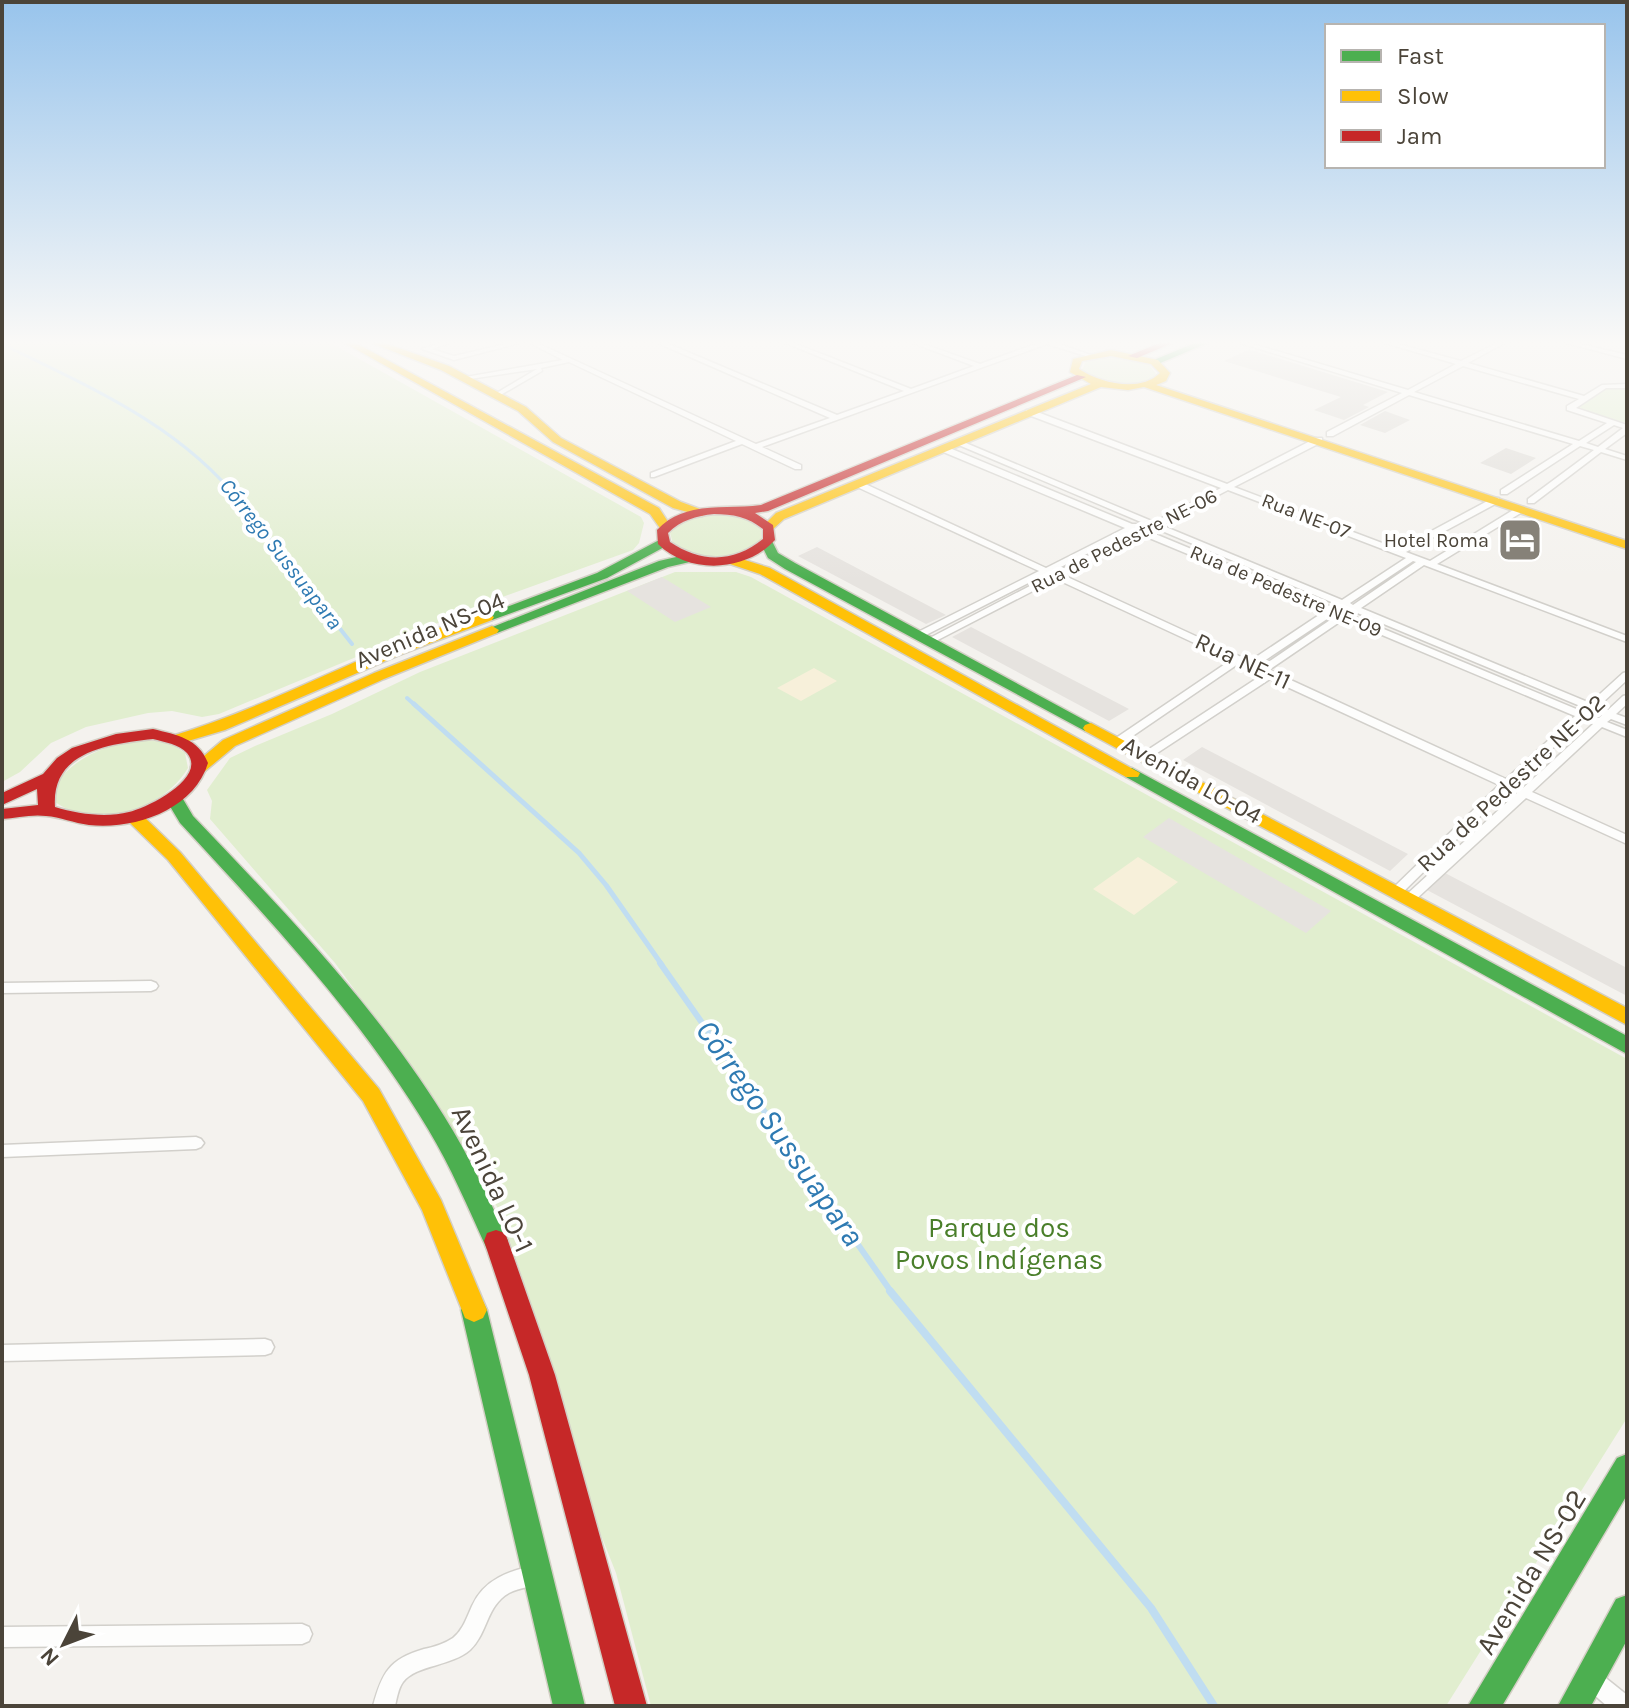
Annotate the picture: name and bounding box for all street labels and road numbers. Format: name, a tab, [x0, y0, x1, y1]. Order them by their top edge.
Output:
street label: Rua de Pedestre NE-06	[1027, 484, 1221, 598]
street label: Rua NE-07	[1258, 489, 1354, 544]
street label: Rua de Pedestre NE-09	[1187, 540, 1385, 642]
street label: Avenida NS-04	[351, 586, 509, 674]
street label: Rua NE-11	[1191, 627, 1295, 695]
street label: Rua de Pedestre NE-02	[1411, 688, 1611, 878]
street label: Avenida LO-04	[1117, 730, 1267, 830]
street label: Avenida LO-1	[445, 1100, 541, 1258]
street label: Avenida NS-02	[1469, 1484, 1593, 1660]

